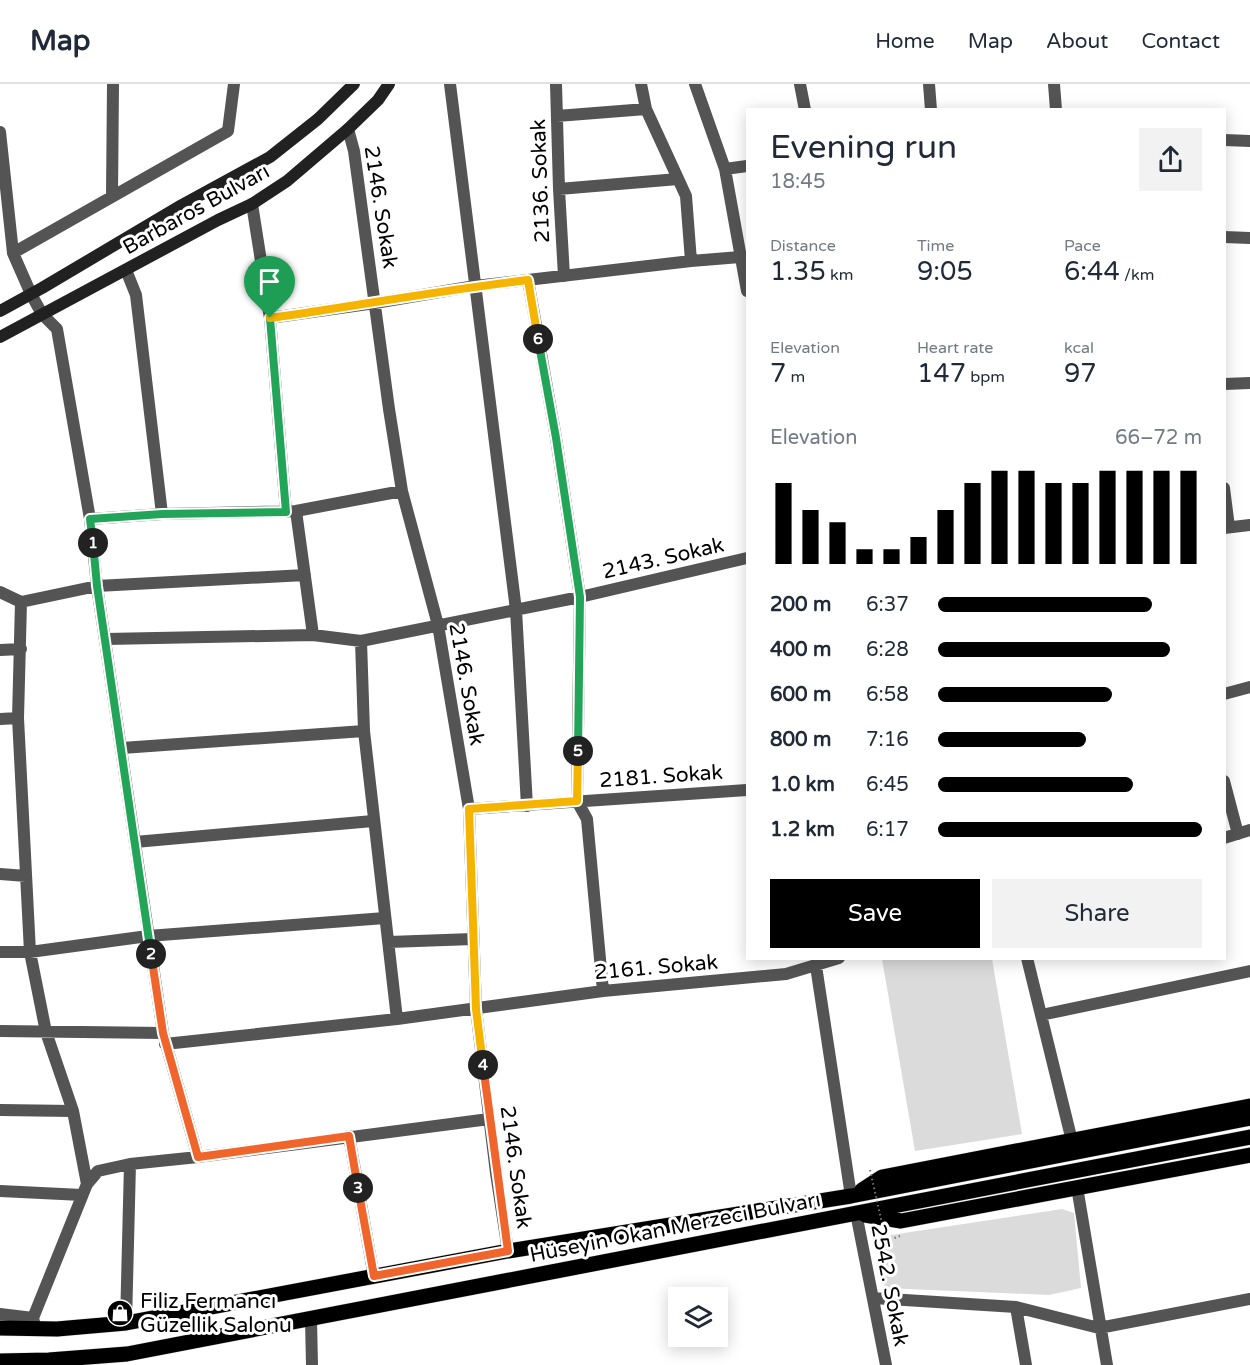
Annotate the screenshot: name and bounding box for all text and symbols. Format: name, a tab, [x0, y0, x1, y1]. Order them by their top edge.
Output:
text: Map	[30, 24, 90, 58]
text: Home	[875, 29, 935, 54]
text: Map	[968, 29, 1013, 54]
text: About	[1046, 29, 1108, 54]
text: Contact	[1141, 29, 1220, 54]
street label: 2136. Sokak	[526, 119, 555, 243]
text: Evening run	[770, 128, 957, 167]
button: share	[1139, 128, 1202, 191]
street label: 2146. Sokak	[358, 144, 403, 270]
street label: Barbaros Bulvarı	[118, 159, 274, 260]
text: 18:45	[770, 170, 825, 194]
text: Distance	[770, 236, 836, 256]
text: Time	[917, 236, 954, 256]
text: Pace	[1064, 236, 1101, 256]
pin	[244, 256, 295, 318]
text: 1.35	[770, 256, 826, 287]
text: 9:05	[917, 256, 973, 287]
text: 6:44	[1064, 256, 1120, 287]
icon: arrive	[253, 265, 286, 298]
text: km	[826, 265, 853, 285]
text: /km	[1120, 265, 1154, 285]
pin: 6	[523, 324, 553, 354]
text: 6	[533, 329, 543, 349]
text: Elevation	[770, 338, 840, 358]
text: Heart rate	[917, 338, 993, 358]
text: kcal	[1064, 338, 1094, 358]
text: 7	[770, 358, 786, 389]
text: 147	[917, 358, 966, 389]
text: 97	[1064, 358, 1097, 389]
text: m	[786, 367, 805, 387]
text: bpm	[966, 367, 1005, 387]
text: Elevation	[770, 426, 857, 450]
text: 66–72 m	[1115, 426, 1202, 450]
pin: 1	[78, 528, 108, 558]
street label: 2143. Sokak	[600, 532, 726, 585]
text: 1	[88, 533, 98, 553]
text: 200 m	[770, 593, 831, 617]
text: 6:37	[866, 593, 909, 617]
street label: 2146. Sokak	[443, 621, 490, 747]
text: 400 m	[770, 638, 831, 662]
text: 6:28	[866, 638, 909, 662]
text: 600 m	[770, 683, 831, 707]
text: 6:58	[866, 683, 909, 707]
text: 800 m	[770, 728, 831, 752]
text: 7:16	[866, 728, 909, 752]
pin: 5	[563, 736, 593, 766]
text: 5	[573, 741, 583, 761]
street label: 2181. Sokak	[598, 760, 724, 793]
text: 1.0 km	[770, 773, 835, 797]
text: 6:45	[866, 773, 909, 797]
text: 1.2 km	[770, 818, 835, 842]
text: 6:17	[866, 818, 909, 842]
button: Save	[770, 879, 980, 948]
button: Share	[992, 879, 1202, 948]
pin: 2	[136, 939, 166, 969]
text: 2	[146, 944, 156, 964]
street label: 2161. Sokak	[593, 950, 719, 985]
pin: 4	[468, 1050, 498, 1080]
text: 4	[478, 1055, 488, 1075]
street label: 2146. Sokak	[495, 1104, 537, 1230]
pin: 3	[343, 1173, 373, 1203]
text: 3	[353, 1178, 363, 1198]
street label: Hüseyin Okan Merzeci Bulvarı	[528, 1187, 823, 1268]
street label: 2542. Sokak	[865, 1222, 914, 1348]
map controls	[668, 1287, 728, 1347]
button: layers	[668, 1287, 728, 1347]
place label: Filiz Fermancı Güzellik Salonu	[140, 1289, 292, 1338]
shop icon: Filiz Fermancı Güzellik Salonu	[105, 1298, 135, 1328]

